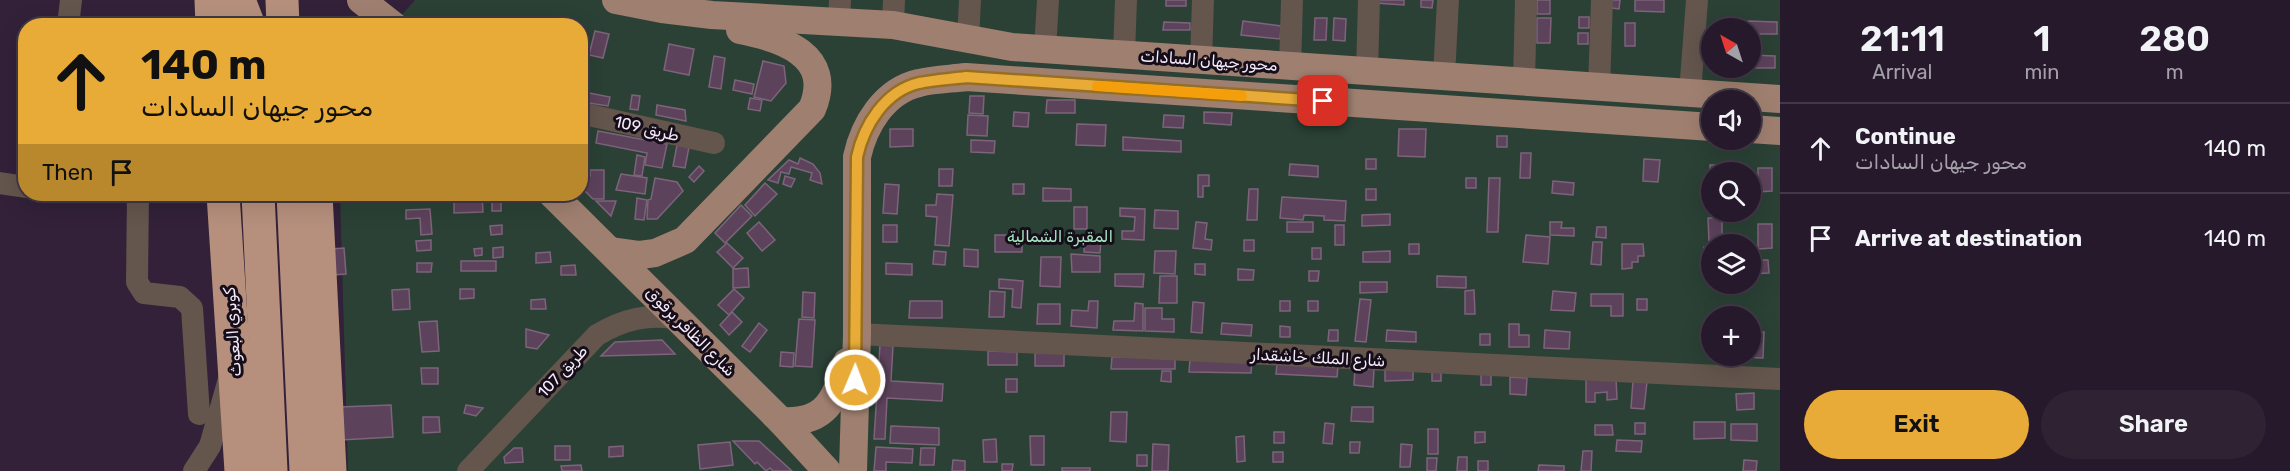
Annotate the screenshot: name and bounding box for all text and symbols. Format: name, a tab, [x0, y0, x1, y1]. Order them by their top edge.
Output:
text: 21:11	[1860, 17, 1945, 60]
text: 1	[2033, 17, 2051, 60]
text: 280	[2139, 17, 2210, 60]
north arrow	[1701, 18, 1761, 78]
map controls	[1701, 18, 1761, 366]
text: 140 m	[141, 40, 267, 90]
icon: ahead	[42, 42, 120, 120]
street label: محور جيهان السادات	[1140, 46, 1278, 76]
text: Arrival	[1872, 60, 1932, 84]
text: min	[2025, 60, 2059, 84]
text: m	[2166, 60, 2184, 84]
pin	[1297, 75, 1348, 126]
icon: arrive	[1306, 84, 1339, 117]
button: sound	[1701, 90, 1761, 150]
text: محور جيهان السادات	[141, 91, 373, 123]
street label: طريق 109	[613, 112, 681, 146]
text: Continue	[1855, 123, 1956, 150]
icon: ahead	[1804, 132, 1837, 165]
text: 140 m	[2204, 135, 2266, 162]
text: محور جيهان السادات	[1855, 150, 2027, 174]
icon: arrive	[105, 156, 138, 189]
text: Then	[42, 159, 93, 186]
button: search	[1701, 162, 1761, 222]
icon: arrive	[1804, 222, 1837, 255]
text: Arrive at destination	[1855, 225, 2082, 252]
text: 140 m	[2204, 225, 2266, 252]
park label: المقبرة الشمالية	[1007, 227, 1113, 247]
button: layers	[1701, 234, 1761, 294]
street label: شارع الظافر برقوق	[640, 283, 739, 382]
street label: كوبري البعوث	[220, 286, 247, 377]
button: +	[1701, 306, 1761, 366]
street label: طريق 107	[533, 341, 592, 402]
street label: شارع الملك خاشقدار	[1249, 344, 1386, 373]
position arrow	[823, 348, 887, 412]
button: Exit	[1804, 390, 2029, 459]
button: Share	[2041, 390, 2266, 459]

